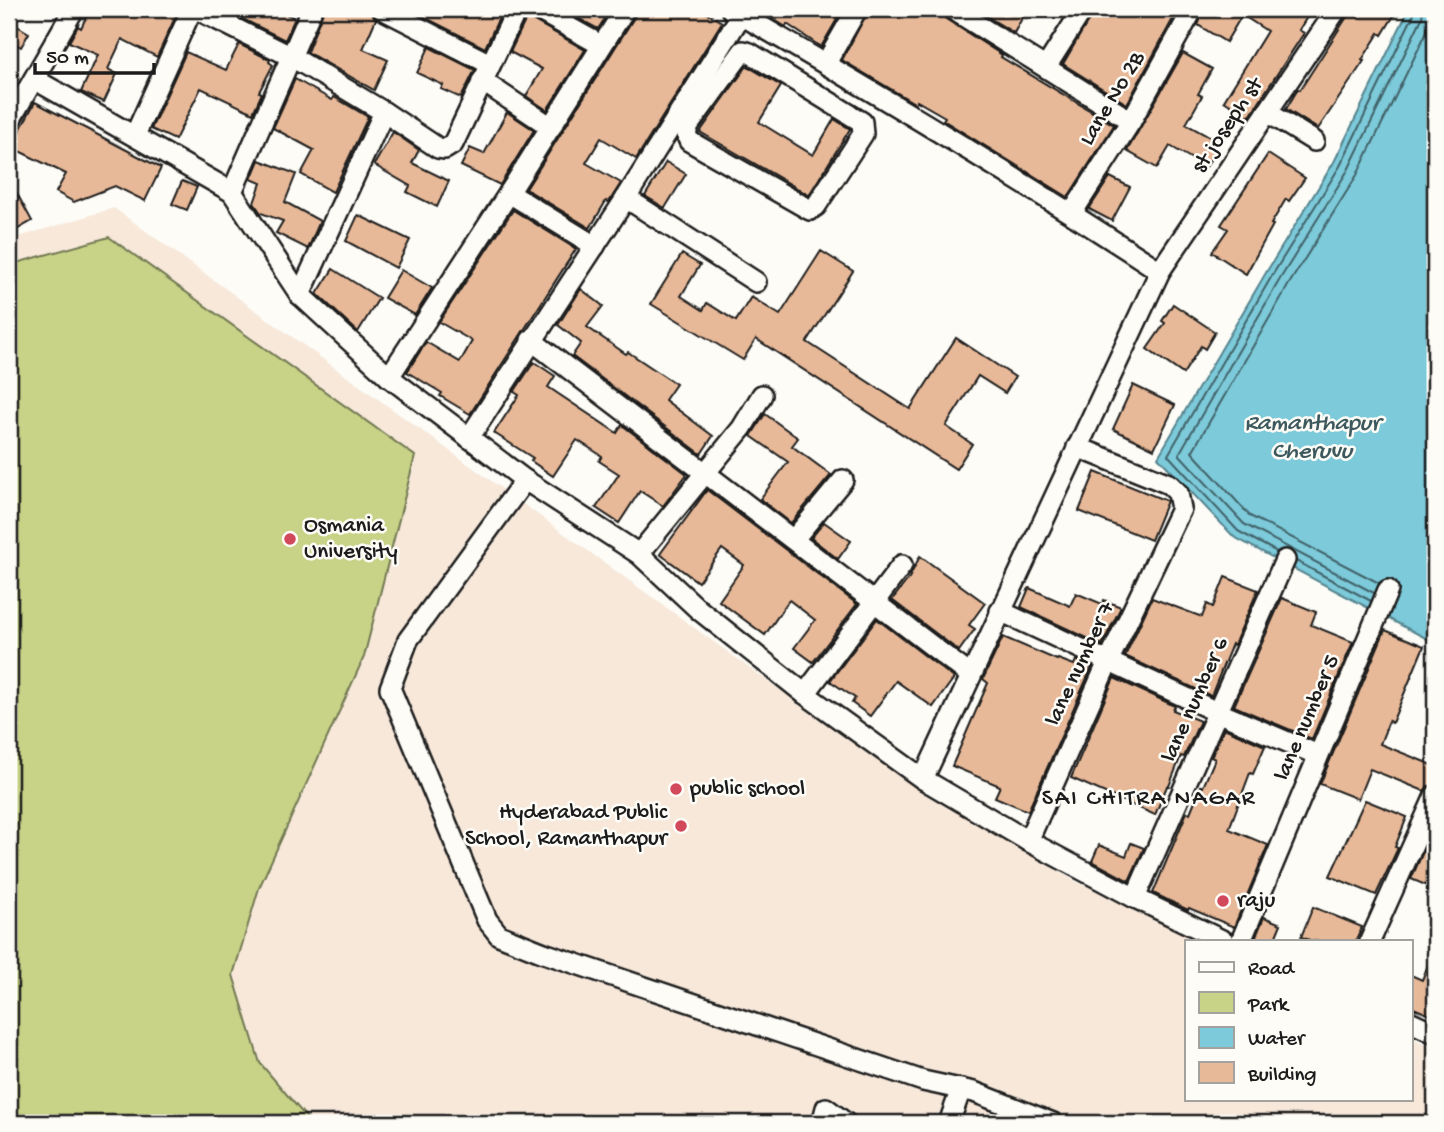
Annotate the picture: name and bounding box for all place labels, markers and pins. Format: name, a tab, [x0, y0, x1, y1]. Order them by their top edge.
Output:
place label: Osmania University	[304, 513, 398, 566]
marker: Osmania University	[282, 531, 298, 547]
place label: public school	[689, 776, 805, 803]
marker: public school	[668, 781, 684, 797]
place label: Hyderabad Public School, Ramanthapur	[465, 800, 669, 853]
marker: Hyderabad Public School, Ramanthapur	[673, 818, 689, 834]
place label: raju	[1237, 888, 1276, 915]
marker: raju	[1215, 893, 1231, 909]

